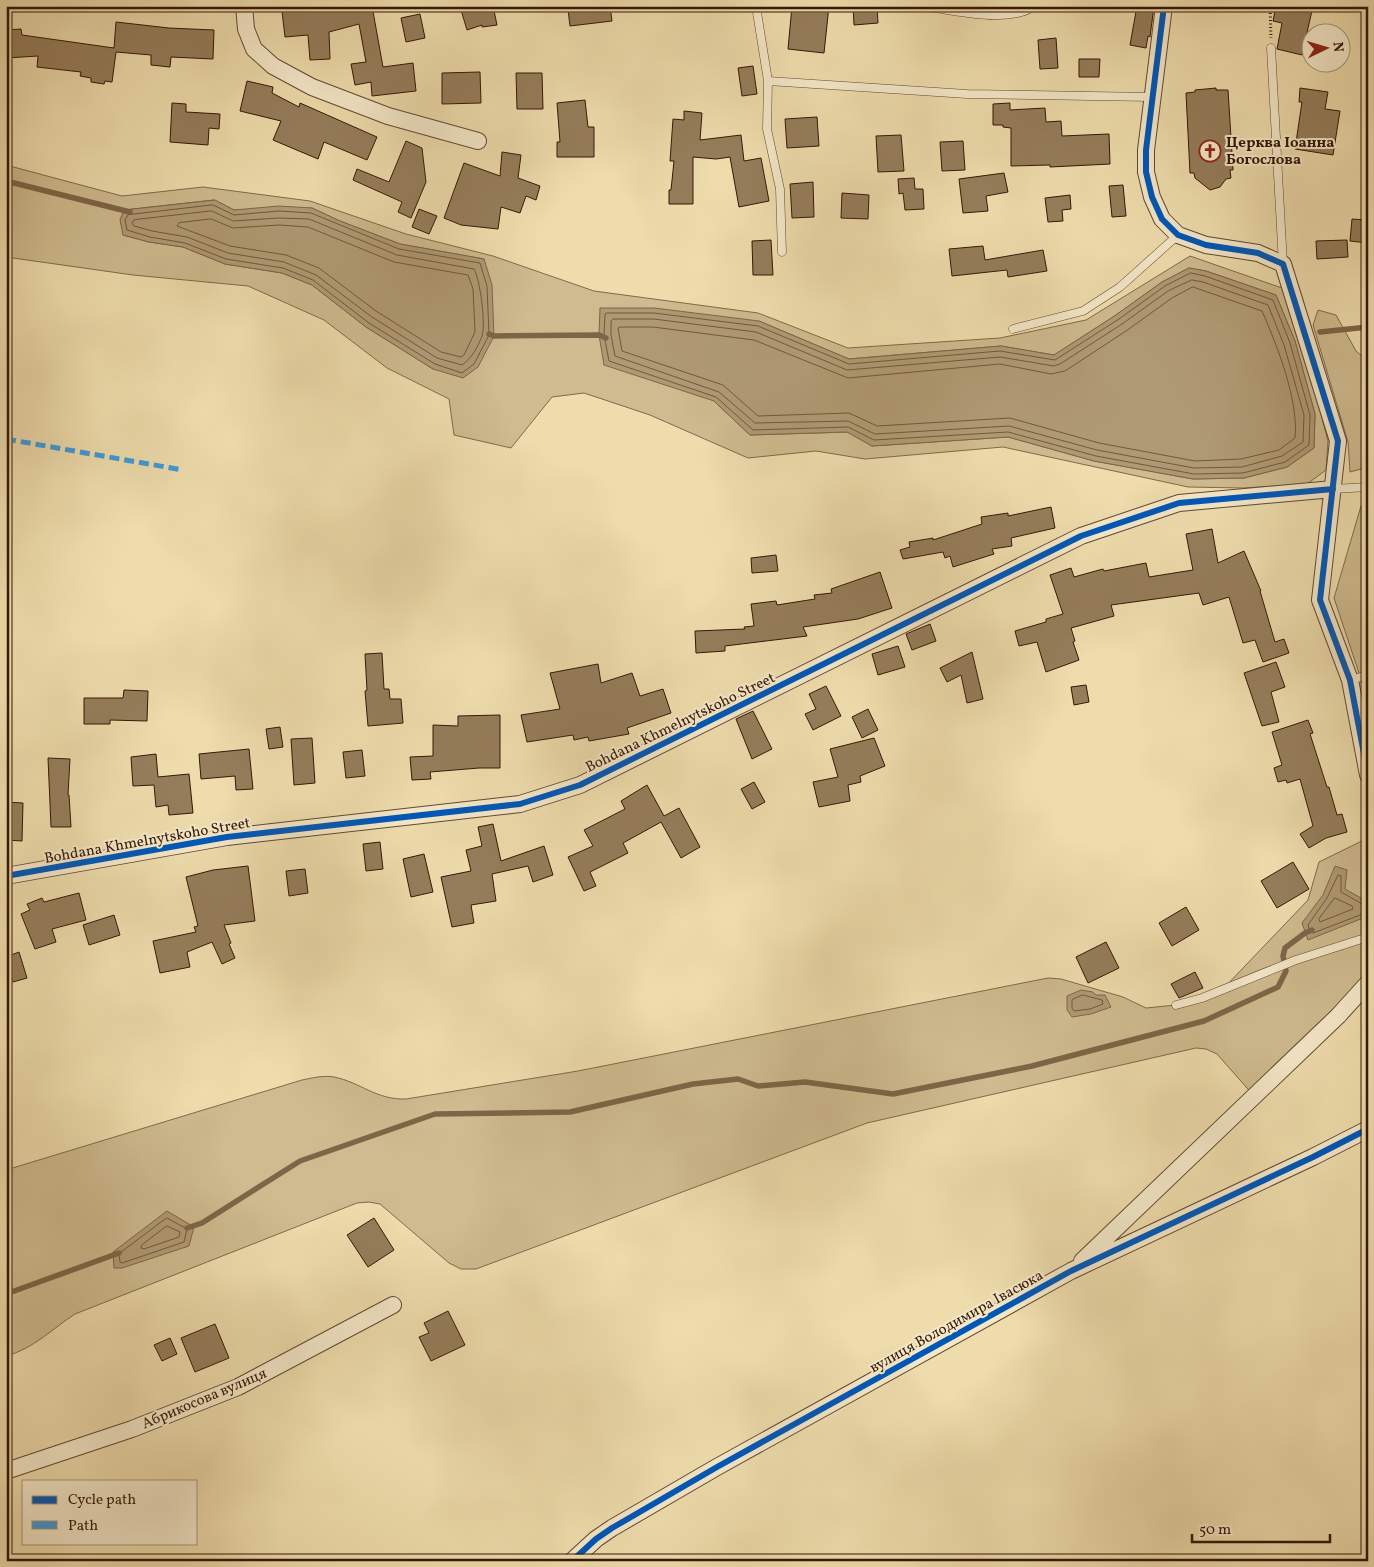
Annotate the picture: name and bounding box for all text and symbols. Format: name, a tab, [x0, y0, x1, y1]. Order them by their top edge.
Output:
north arrow	[1302, 22, 1352, 72]
text: N	[1328, 41, 1347, 53]
place label: Церква Іоанна Богослова	[1226, 133, 1334, 171]
church icon: Церква Іоанна Богослова	[1198, 139, 1222, 163]
street label: Bohdana Khmelnytskoho Street	[582, 668, 779, 779]
street label: Bohdana Khmelnytskoho Street	[43, 813, 252, 870]
street label: вулиця Володимира Івасюка	[866, 1266, 1047, 1379]
street label: Абрикосова вулиця	[139, 1363, 270, 1435]
legend	[22, 1480, 198, 1544]
text: Cycle path	[68, 1490, 136, 1511]
scale bar	[1192, 1512, 1329, 1544]
text: Path	[68, 1516, 98, 1537]
text: 50 m	[1199, 1520, 1231, 1541]

